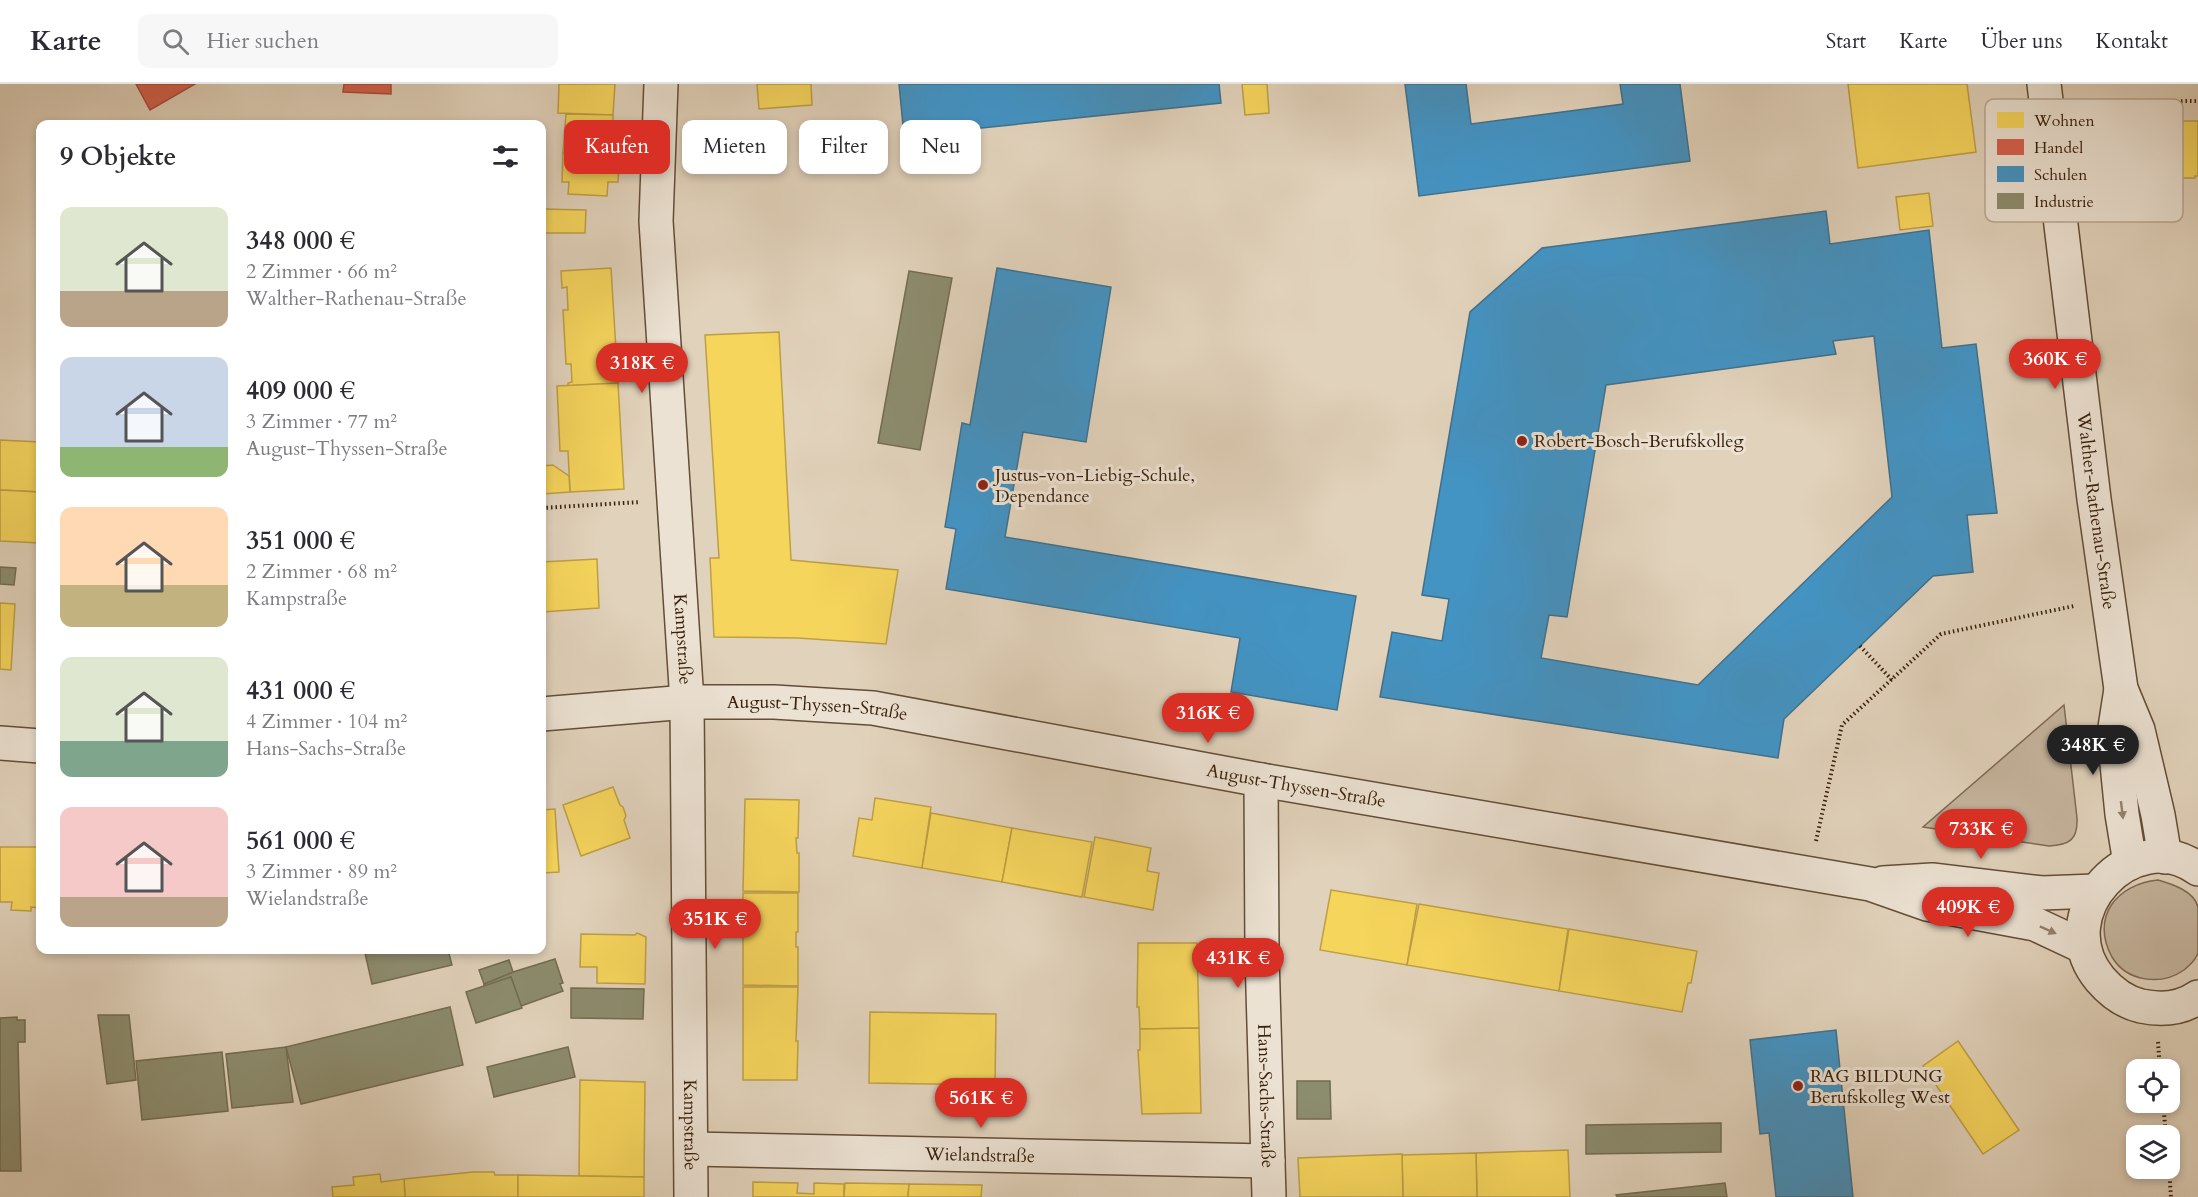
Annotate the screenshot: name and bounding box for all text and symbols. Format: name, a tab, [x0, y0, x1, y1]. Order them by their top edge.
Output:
search box	[138, 14, 558, 68]
text: Karte	[30, 22, 102, 60]
icon: search	[159, 25, 192, 58]
text: Hier suchen	[207, 26, 319, 56]
text: Start	[1826, 27, 1866, 56]
text: Karte	[1899, 27, 1948, 56]
text: Über uns	[1981, 27, 2063, 56]
text: Kontakt	[2096, 27, 2168, 56]
legend	[1985, 99, 2183, 222]
text: Wohnen	[2033, 110, 2095, 132]
chip: Kaufen	[564, 120, 670, 174]
chip: Mieten	[682, 120, 787, 174]
chip: Filter	[799, 120, 888, 174]
chip: Neu	[900, 120, 981, 174]
text: Handel	[2034, 137, 2083, 159]
text: 9 Objekte	[60, 139, 176, 174]
icon: filters	[489, 140, 522, 173]
text: Schulen	[2034, 164, 2087, 186]
text: Industrie	[2034, 191, 2094, 213]
text: 348 000 €	[246, 223, 355, 258]
icon: home	[108, 231, 180, 303]
text: 2 Zimmer · 66 m²	[246, 258, 397, 285]
text: Walther-Rathenau-Straße	[246, 285, 466, 312]
pin: 360K €	[2006, 339, 2104, 390]
pin: 318K €	[593, 343, 691, 394]
text: 360K €	[2023, 345, 2087, 372]
text: 318K €	[610, 349, 674, 376]
text: 409 000 €	[246, 373, 355, 408]
icon: home	[108, 381, 180, 453]
text: 3 Zimmer · 77 m²	[246, 408, 397, 435]
street label: Walther-Rathenau-Straße	[2071, 410, 2122, 611]
place label: Robert-Bosch-Berufskolleg	[1534, 429, 1744, 454]
marker: Robert-Bosch-Berufskolleg	[1515, 434, 1529, 448]
text: August-Thyssen-Straße	[246, 435, 448, 462]
place label: Justus-von-Liebig-Schule, Dependance	[992, 463, 1195, 509]
marker: Justus-von-Liebig-Schule, Dependance	[976, 478, 990, 492]
text: 351 000 €	[246, 523, 355, 558]
icon: home	[108, 531, 180, 603]
text: 2 Zimmer · 68 m²	[246, 558, 397, 585]
text: Kampstraße	[246, 585, 347, 612]
street label: Kampstraße	[668, 593, 698, 685]
text: 431 000 €	[246, 673, 355, 708]
icon: home	[108, 681, 180, 753]
street label: August-Thyssen-Straße	[727, 690, 910, 727]
pin: 316K €	[1159, 693, 1257, 744]
text: 316K €	[1176, 699, 1240, 726]
text: 4 Zimmer · 104 m²	[246, 708, 407, 735]
pin: 348K €	[2044, 725, 2142, 776]
text: 348K €	[2061, 731, 2125, 758]
text: Hans-Sachs-Straße	[246, 735, 406, 762]
street label: August-Thyssen-Straße	[1205, 758, 1388, 814]
one-way arrow	[2117, 800, 2127, 819]
pin: 733K €	[1932, 809, 2030, 860]
text: 733K €	[1949, 815, 2013, 842]
text: 561 000 €	[246, 823, 355, 858]
icon: home	[108, 831, 180, 903]
text: 3 Zimmer · 89 m²	[246, 858, 397, 885]
text: Wielandstraße	[246, 885, 368, 912]
pin: 409K €	[1919, 887, 2017, 938]
text: 409K €	[1936, 893, 2000, 920]
pin: 351K €	[666, 899, 764, 950]
text: 351K €	[683, 905, 747, 932]
one-way arrow	[2039, 925, 2057, 935]
pin: 431K €	[1189, 938, 1287, 989]
text: 431K €	[1206, 944, 1270, 971]
street label: Hans-Sachs-Straße	[1251, 1024, 1281, 1168]
map controls	[2126, 1059, 2180, 1179]
button: locate	[2126, 1059, 2180, 1113]
place label: RAG BILDUNG Berufskolleg West	[1810, 1064, 1950, 1110]
pin: 561K €	[932, 1078, 1030, 1129]
street label: Kampstraße	[678, 1079, 703, 1171]
marker: RAG BILDUNG Berufskolleg West	[1791, 1079, 1805, 1093]
text: 561K €	[949, 1084, 1013, 1111]
button: layers	[2126, 1125, 2180, 1179]
street label: Wielandstraße	[924, 1141, 1035, 1169]

